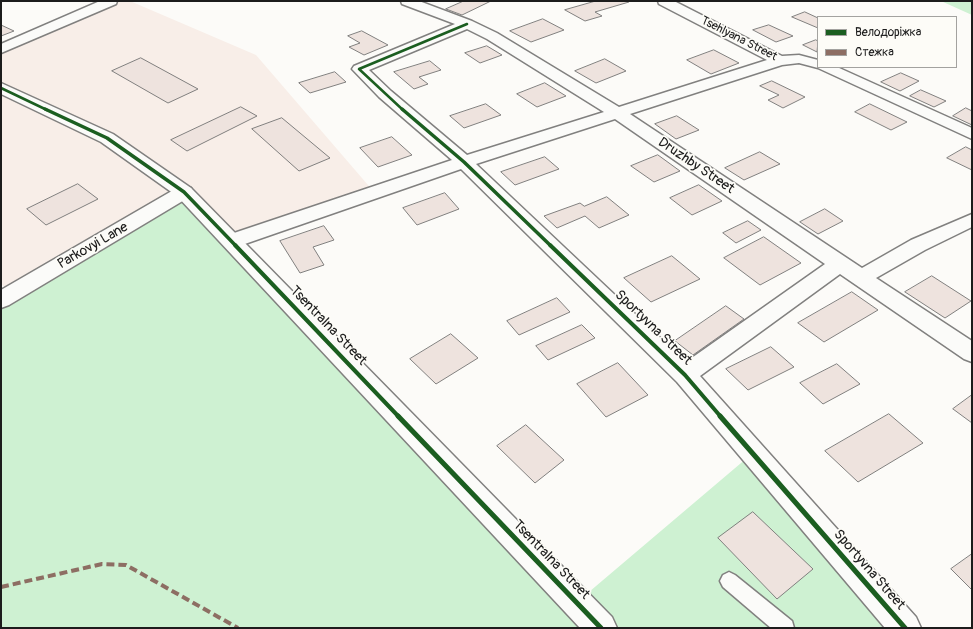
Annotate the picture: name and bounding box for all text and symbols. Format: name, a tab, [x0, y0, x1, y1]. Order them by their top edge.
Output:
street label: Tsehlyana Street	[698, 14, 780, 64]
legend	[817, 16, 957, 68]
text: Велодоріжка	[855, 25, 921, 40]
text: Стежка	[855, 45, 894, 60]
street label: Druzhby Street	[655, 134, 737, 198]
street label: Parkovyi Lane	[55, 219, 131, 273]
street label: Tsentralna Street	[286, 283, 370, 369]
street label: Sportyvna Street	[611, 287, 695, 369]
street label: Tsentralna Street	[509, 517, 593, 603]
street label: Sportyvna Street	[830, 527, 908, 613]

